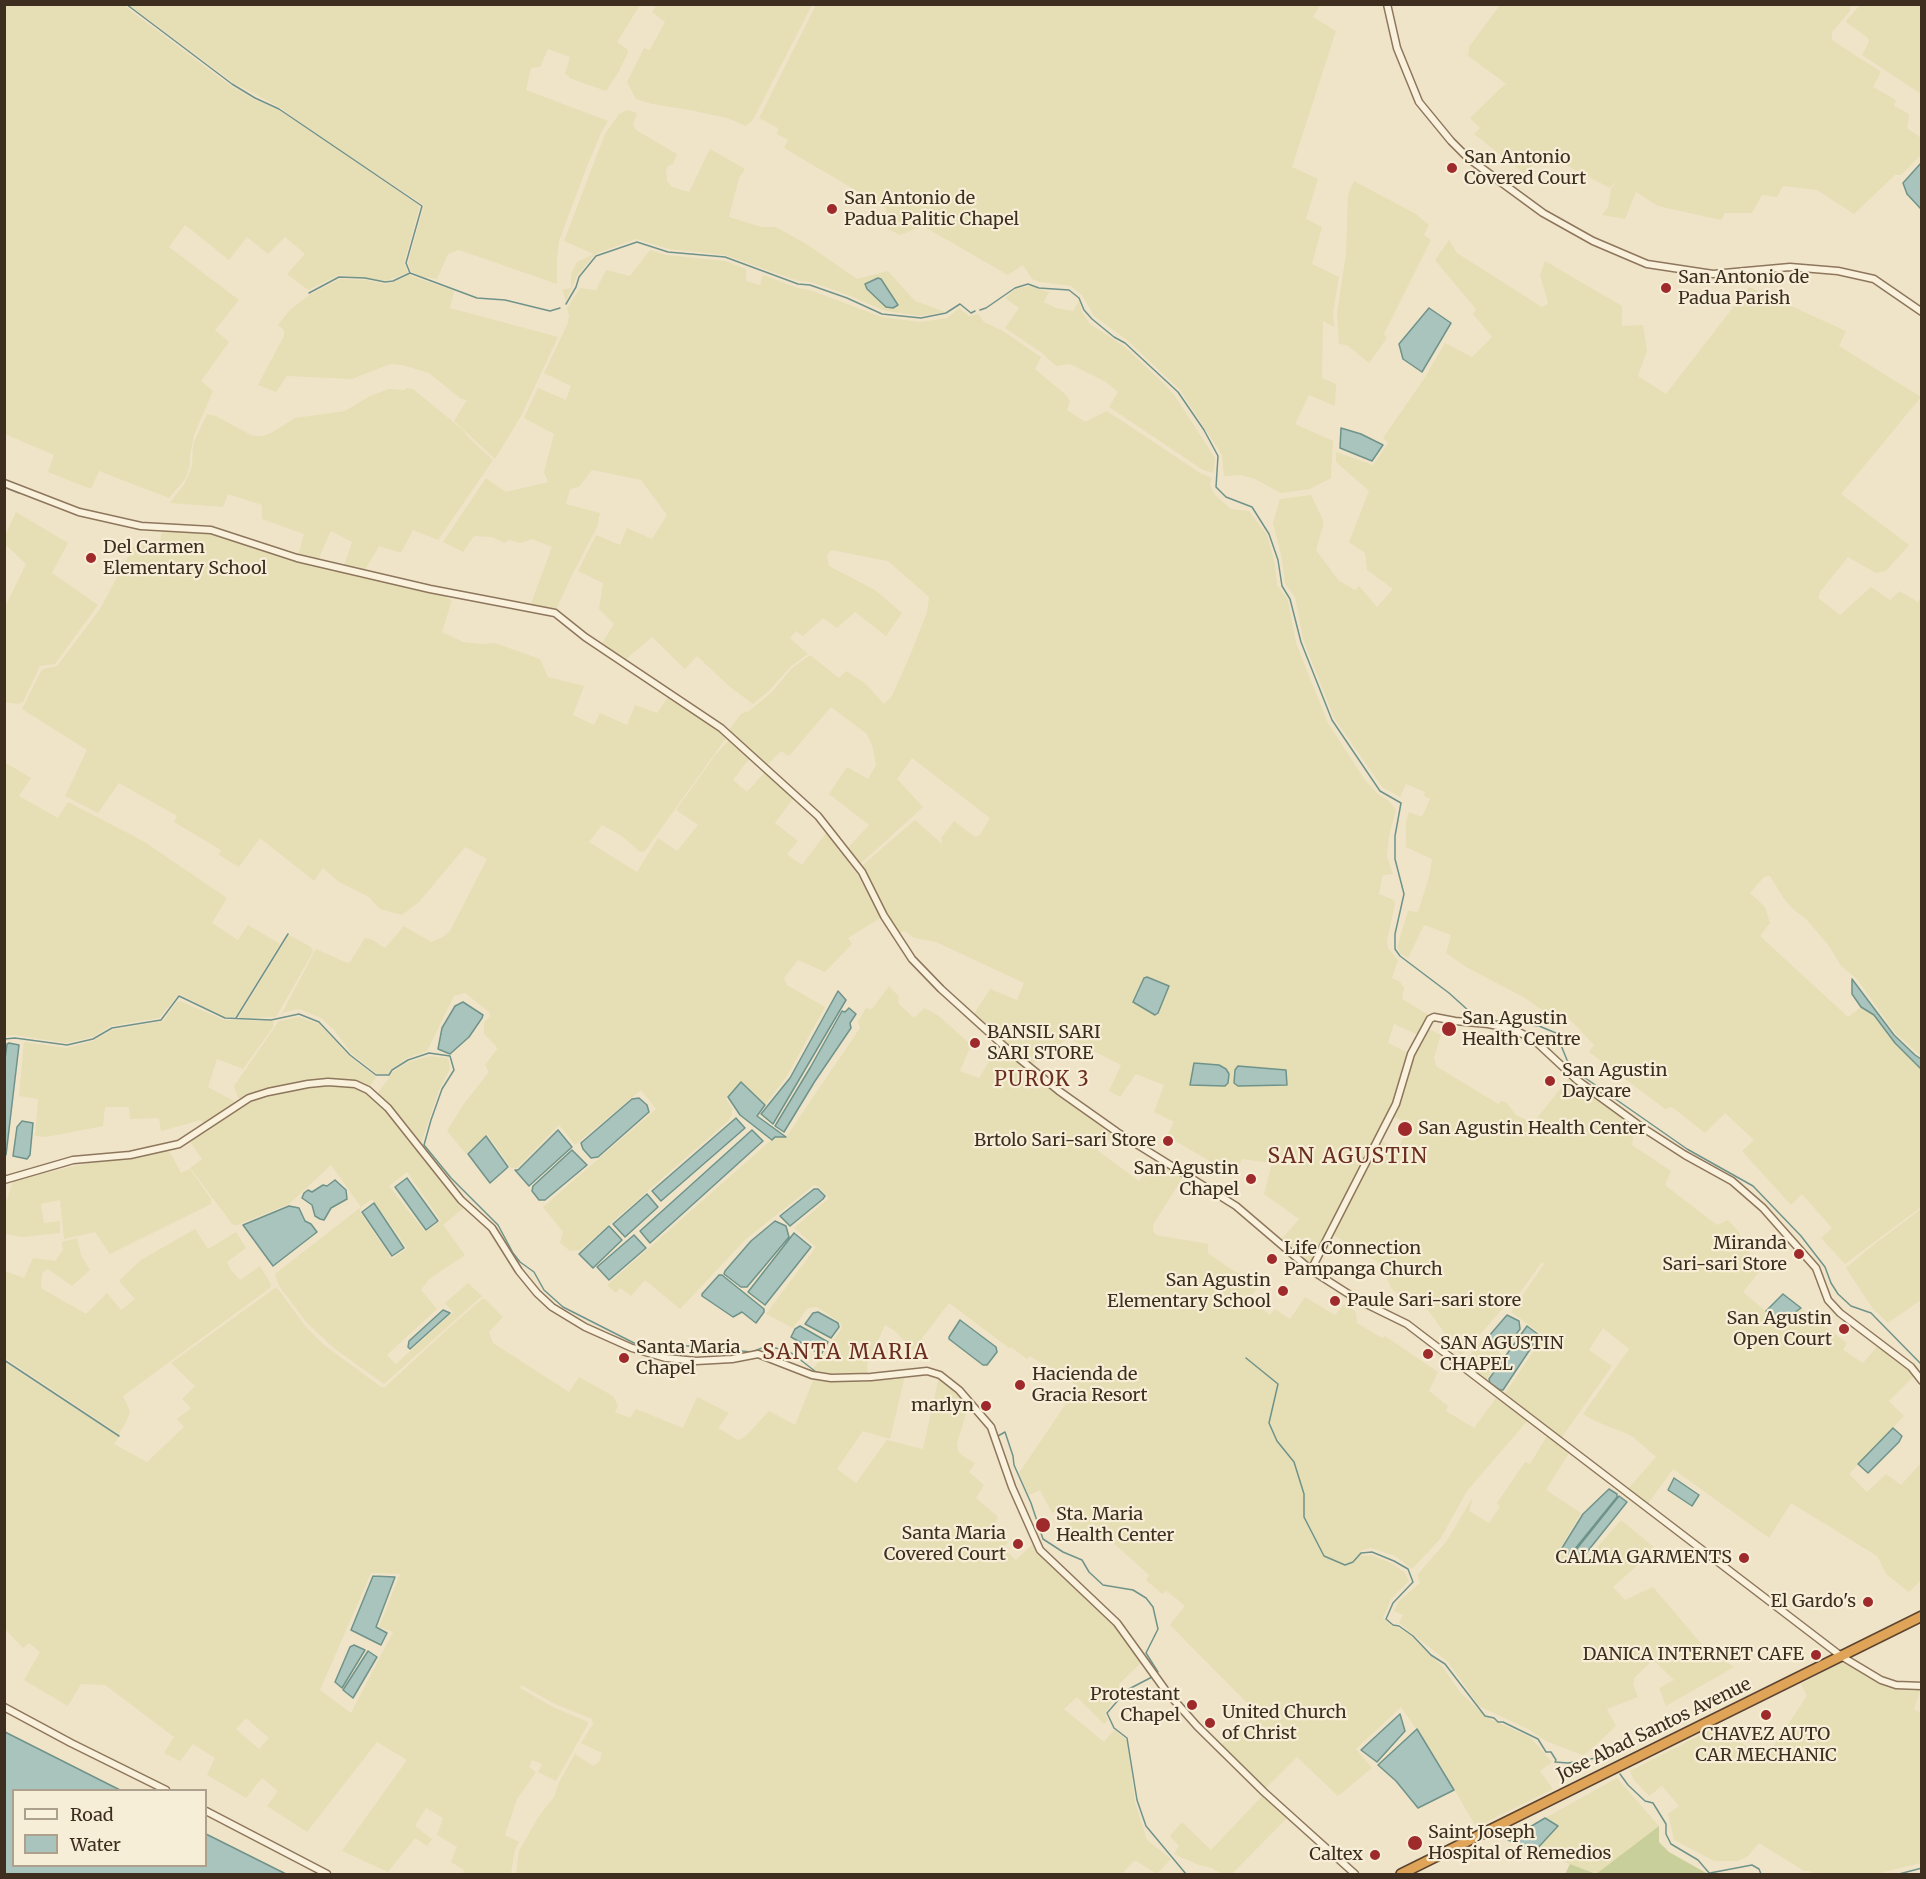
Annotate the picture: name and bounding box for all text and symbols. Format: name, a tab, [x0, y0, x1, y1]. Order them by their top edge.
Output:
place label: San Antonio Covered Court	[1464, 147, 1586, 190]
marker: San Antonio Covered Court	[1445, 161, 1459, 175]
place label: San Antonio de Padua Palitic Chapel	[844, 188, 1019, 230]
marker: San Antonio de Padua Palitic Chapel	[825, 202, 839, 216]
place label: San Antonio de Padua Parish	[1678, 267, 1809, 310]
marker: San Antonio de Padua Parish	[1659, 281, 1673, 295]
place label: Del Carmen Elementary School	[103, 537, 267, 580]
marker: Del Carmen Elementary School	[84, 551, 98, 565]
place label: San Agustin Health Centre	[1462, 1008, 1580, 1050]
marker: San Agustin Health Centre	[1440, 1020, 1458, 1038]
place label: BANSIL SARI SARI STORE	[987, 1022, 1101, 1064]
marker: BANSIL SARI SARI STORE	[968, 1036, 982, 1050]
place label: San Agustin Daycare	[1562, 1060, 1667, 1102]
district label: PUROK 3	[994, 1068, 1090, 1092]
marker: San Agustin Daycare	[1543, 1074, 1557, 1088]
place label: San Agustin Health Center	[1418, 1118, 1646, 1140]
marker: San Agustin Health Center	[1396, 1120, 1414, 1138]
place label: Brtolo Sari-sari Store	[974, 1130, 1156, 1152]
marker: Brtolo Sari-sari Store	[1161, 1134, 1175, 1148]
district label: SAN AGUSTIN	[1268, 1144, 1428, 1170]
place label: San Agustin Chapel	[1134, 1158, 1239, 1200]
marker: San Agustin Chapel	[1244, 1172, 1258, 1186]
place label: Miranda Sari-sari Store	[1662, 1233, 1787, 1276]
place label: Life Connection Pampanga Church	[1284, 1238, 1443, 1280]
marker: Miranda Sari-sari Store	[1792, 1247, 1806, 1261]
marker: Life Connection Pampanga Church	[1265, 1252, 1279, 1266]
place label: San Agustin Elementary School	[1107, 1270, 1271, 1312]
marker: San Agustin Elementary School	[1276, 1284, 1290, 1298]
place label: Paule Sari-sari store	[1347, 1290, 1521, 1312]
marker: Paule Sari-sari store	[1328, 1294, 1342, 1308]
place label: San Agustin Open Court	[1727, 1308, 1832, 1350]
marker: San Agustin Open Court	[1837, 1322, 1851, 1336]
place label: SAN AGUSTIN CHAPEL	[1440, 1333, 1564, 1376]
place label: Santa Maria Chapel	[636, 1337, 740, 1380]
district label: SANTA MARIA	[762, 1340, 930, 1366]
marker: SAN AGUSTIN CHAPEL	[1421, 1347, 1435, 1361]
marker: Santa Maria Chapel	[617, 1351, 631, 1365]
place label: Hacienda de Gracia Resort	[1032, 1364, 1147, 1406]
marker: Hacienda de Gracia Resort	[1013, 1378, 1027, 1392]
place label: marlyn	[911, 1395, 974, 1417]
marker: marlyn	[979, 1399, 993, 1413]
place label: Sta. Maria Health Center	[1056, 1504, 1174, 1546]
marker: Sta. Maria Health Center	[1034, 1516, 1052, 1534]
place label: Santa Maria Covered Court	[884, 1523, 1006, 1565]
marker: Santa Maria Covered Court	[1011, 1537, 1025, 1551]
place label: CALMA GARMENTS	[1555, 1547, 1732, 1569]
marker: CALMA GARMENTS	[1737, 1551, 1751, 1565]
place label: El Gardo's	[1770, 1591, 1856, 1613]
marker: El Gardo's	[1861, 1595, 1875, 1609]
place label: DANICA INTERNET CAFE	[1583, 1644, 1804, 1666]
marker: DANICA INTERNET CAFE	[1809, 1648, 1823, 1662]
street label: Jose Abad Santos Avenue	[1553, 1674, 1755, 1786]
place label: Protestant Chapel	[1090, 1684, 1180, 1726]
marker: Protestant Chapel	[1185, 1698, 1199, 1712]
place label: United Church of Christ	[1222, 1702, 1347, 1744]
marker: CHAVEZ AUTO CAR MECHANIC	[1759, 1708, 1773, 1722]
marker: United Church of Christ	[1203, 1716, 1217, 1730]
place label: CHAVEZ AUTO CAR MECHANIC	[1695, 1724, 1837, 1766]
legend	[12, 1789, 207, 1867]
text: Road	[70, 1803, 114, 1826]
place label: Saint Joseph Hospital of Remedios	[1428, 1822, 1611, 1864]
text: Water	[70, 1833, 121, 1856]
marker: Saint Joseph Hospital of Remedios	[1406, 1834, 1424, 1852]
place label: Caltex	[1309, 1844, 1363, 1866]
marker: Caltex	[1368, 1848, 1382, 1862]

